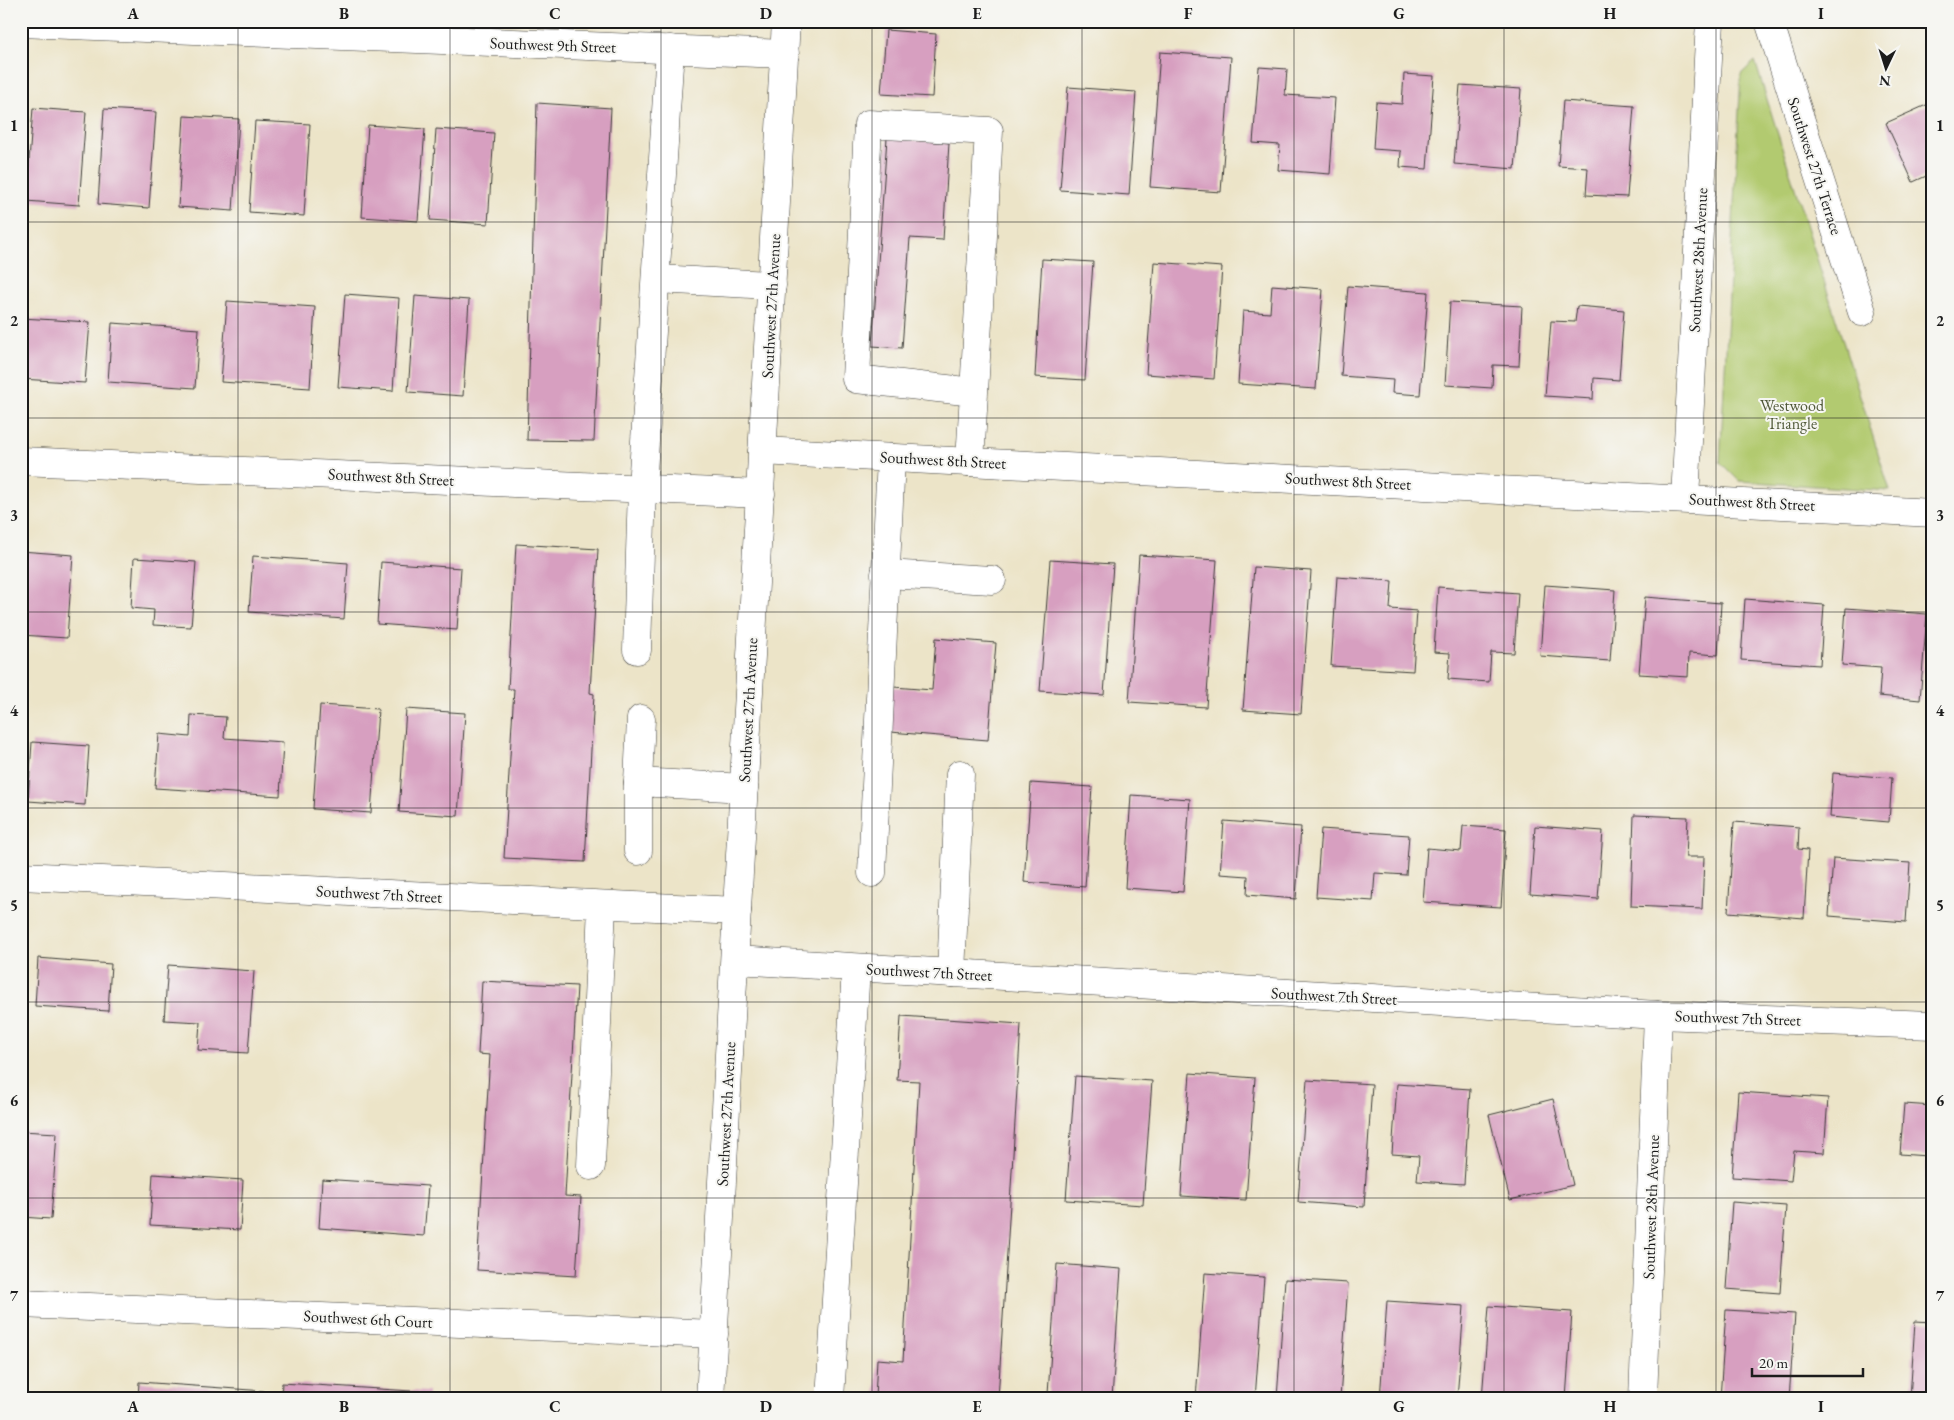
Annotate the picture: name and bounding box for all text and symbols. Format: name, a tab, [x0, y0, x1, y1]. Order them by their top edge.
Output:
text: A	[126, 3, 139, 24]
text: B	[339, 3, 349, 24]
text: C	[549, 3, 561, 24]
text: D	[760, 3, 772, 24]
text: E	[972, 3, 982, 24]
text: F	[1184, 3, 1193, 24]
text: G	[1393, 3, 1405, 24]
text: H	[1604, 3, 1617, 24]
text: I	[1818, 3, 1824, 24]
street label: Southwest 9th Street	[490, 32, 616, 58]
north arrow	[1862, 42, 1912, 92]
text: N	[1878, 72, 1891, 90]
street label: Southwest 27th Terrace	[1783, 95, 1847, 237]
text: 1	[10, 115, 18, 136]
text: 1	[1936, 115, 1944, 136]
street label: Southwest 28th Avenue	[1684, 187, 1712, 333]
street label: Southwest 27th Avenue	[757, 233, 785, 379]
text: 2	[10, 310, 19, 331]
text: 2	[1936, 310, 1945, 331]
park label: Westwood Triangle	[1760, 395, 1825, 434]
street label: Southwest 8th Street	[879, 446, 1007, 474]
street label: Southwest 8th Street	[327, 463, 455, 491]
street label: Southwest 8th Street	[1284, 467, 1412, 495]
street label: Southwest 8th Street	[1688, 488, 1816, 516]
text: 3	[10, 505, 18, 526]
text: 3	[1936, 505, 1944, 526]
street label: Southwest 27th Avenue	[734, 637, 762, 783]
text: 4	[10, 700, 19, 721]
text: 4	[1936, 700, 1945, 721]
street label: Southwest 7th Street	[315, 880, 443, 908]
text: 5	[10, 895, 18, 916]
text: 5	[1936, 895, 1944, 916]
street label: Southwest 7th Street	[865, 958, 993, 986]
street label: Southwest 7th Street	[1270, 982, 1398, 1010]
street label: Southwest 7th Street	[1675, 1005, 1801, 1031]
street label: Southwest 27th Avenue	[712, 1041, 740, 1187]
text: 6	[10, 1090, 19, 1111]
text: 6	[1936, 1090, 1945, 1111]
street label: Southwest 28th Avenue	[1638, 1134, 1664, 1280]
text: 7	[10, 1285, 19, 1306]
text: 7	[1936, 1285, 1945, 1306]
street label: Southwest 6th Court	[303, 1305, 433, 1333]
scale bar	[1752, 1345, 1863, 1377]
text: 20 m	[1759, 1353, 1788, 1372]
text: A	[126, 1396, 139, 1417]
text: B	[339, 1396, 349, 1417]
text: C	[549, 1396, 561, 1417]
text: D	[760, 1396, 772, 1417]
text: E	[972, 1396, 982, 1417]
text: F	[1184, 1396, 1193, 1417]
text: G	[1393, 1396, 1405, 1417]
text: H	[1604, 1396, 1617, 1417]
text: I	[1818, 1396, 1824, 1417]

